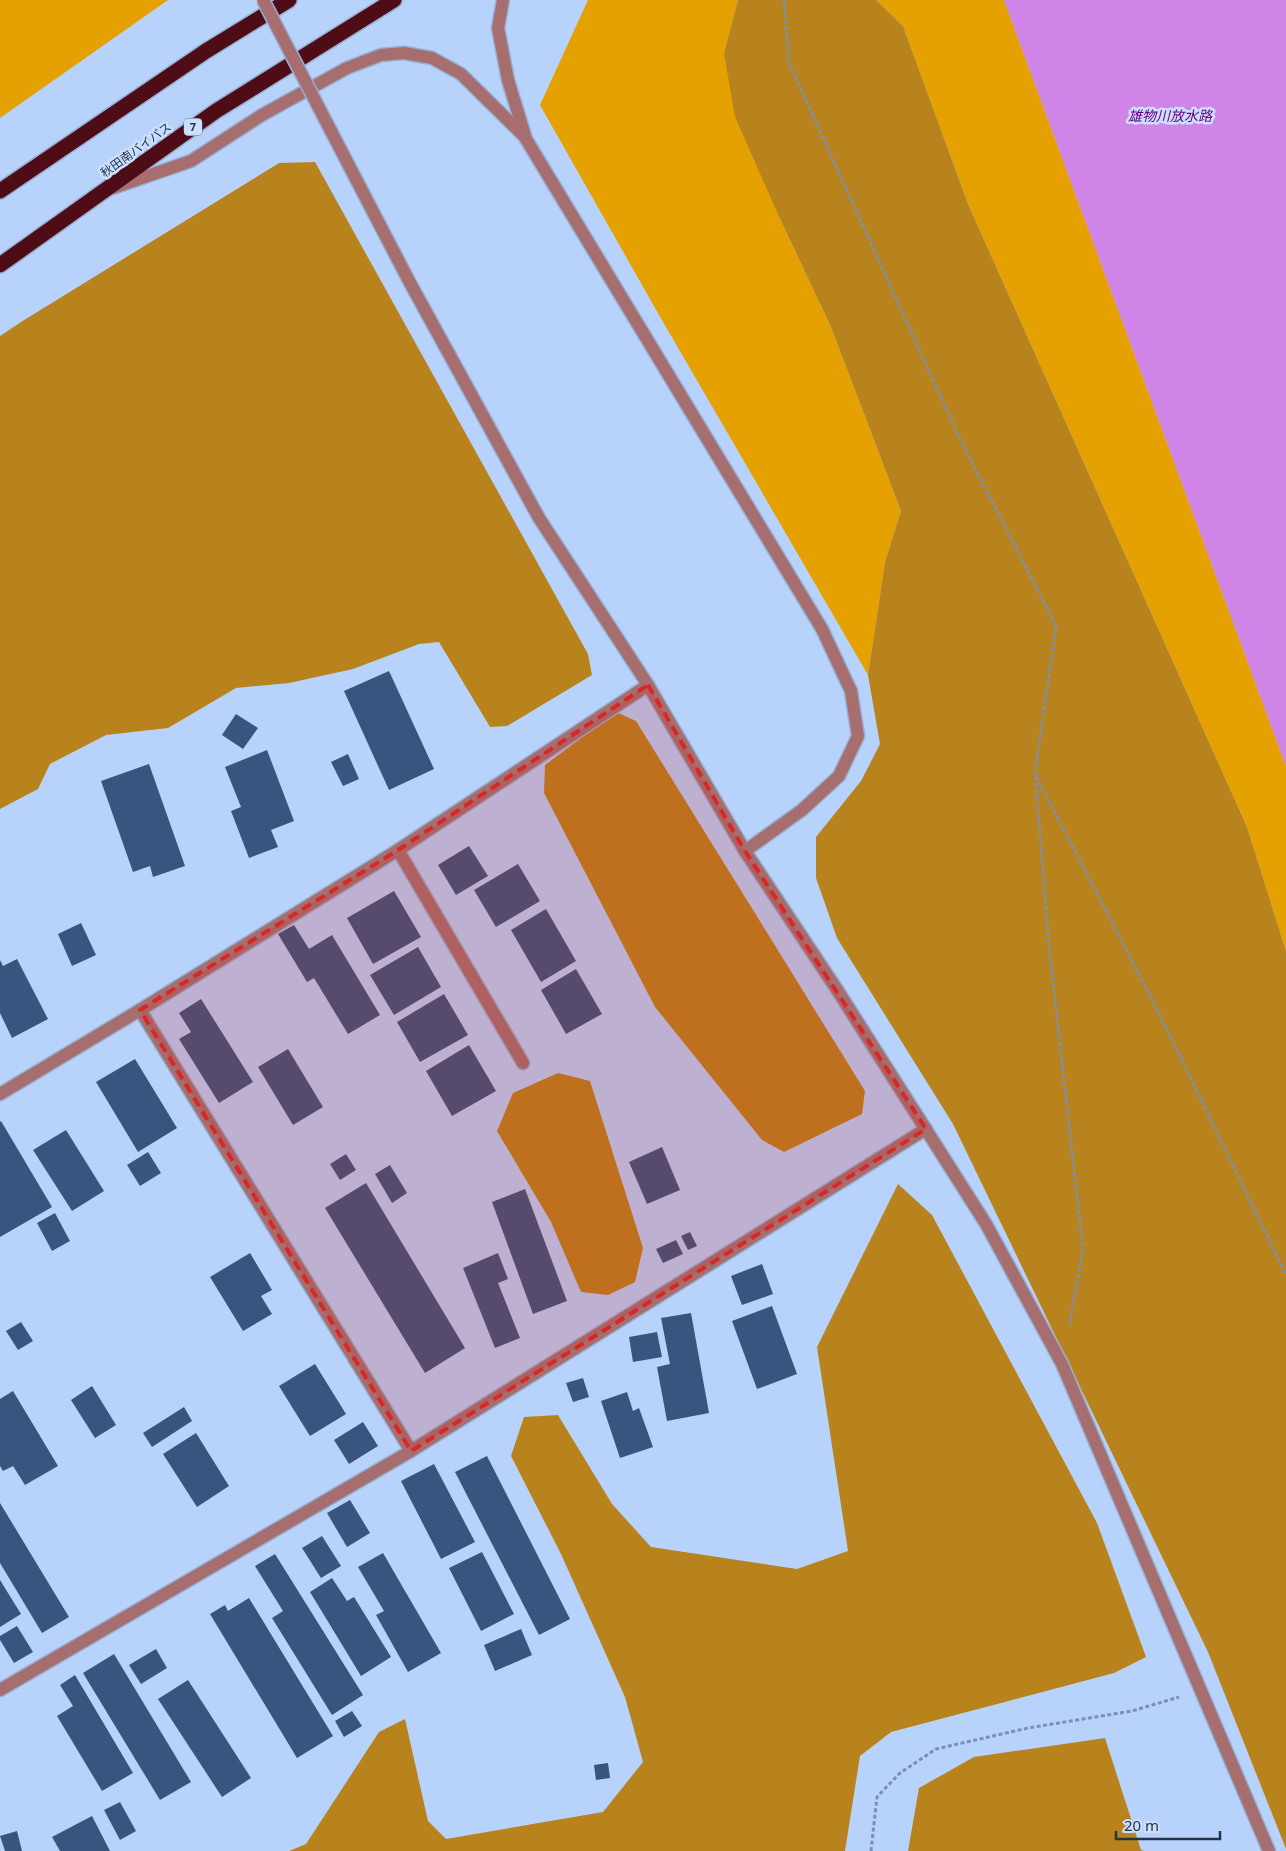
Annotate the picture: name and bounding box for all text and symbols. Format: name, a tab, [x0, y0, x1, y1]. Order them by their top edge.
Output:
water label: 雄物川放水路	[1128, 106, 1213, 125]
street label: 秋田南バイパス	[97, 118, 175, 181]
road number: 7	[184, 118, 202, 136]
scale bar	[1116, 1808, 1220, 1840]
text: 20 m	[1124, 1815, 1159, 1835]

